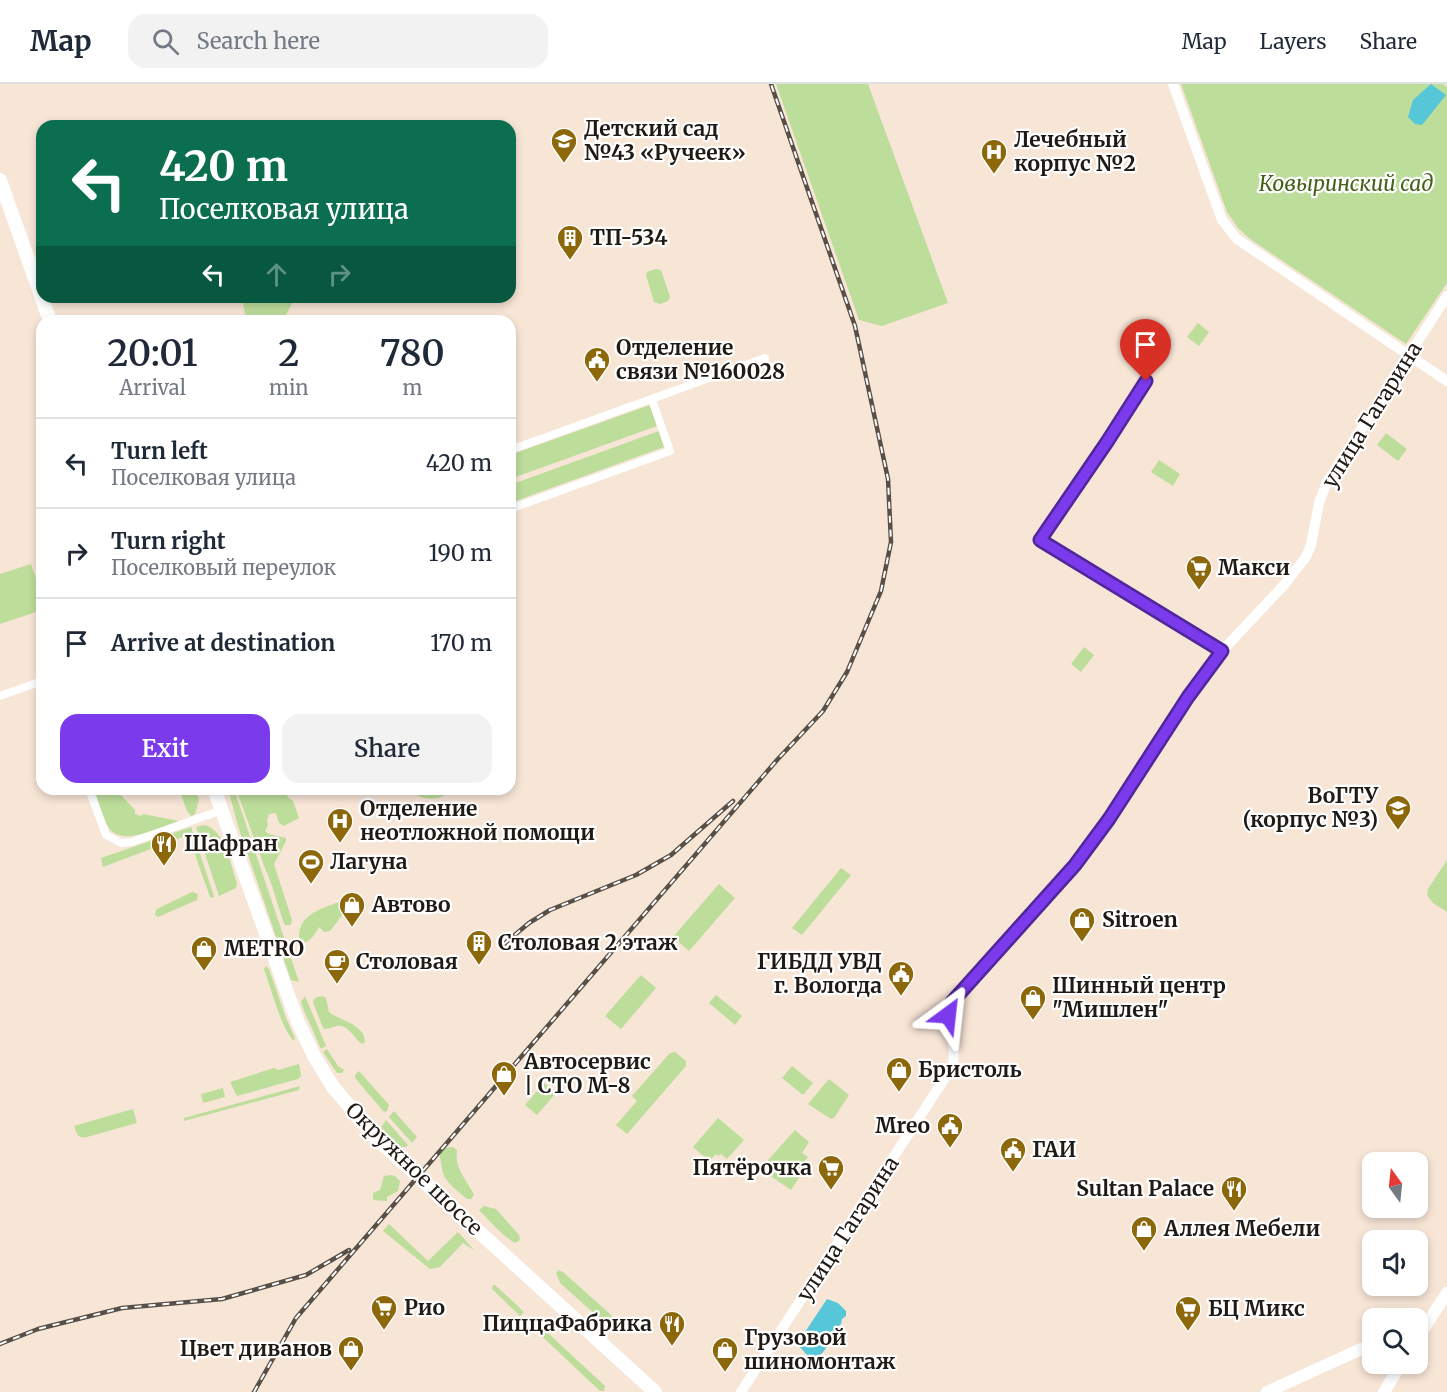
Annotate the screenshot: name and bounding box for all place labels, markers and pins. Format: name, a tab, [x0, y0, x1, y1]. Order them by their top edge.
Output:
place label: Детский сад №43 «Ручеек»	[584, 115, 746, 166]
school or university icon: Детский сад №43 «Ручеек»	[549, 126, 579, 164]
place label: Лечебный корпус №2	[1014, 126, 1136, 177]
hospital icon: Лечебный корпус №2	[979, 137, 1009, 175]
building icon: ТП-534	[555, 223, 585, 261]
place label: ТП-534	[590, 224, 668, 251]
pin	[1120, 319, 1171, 381]
place label: Отделение связи №160028	[616, 334, 785, 385]
public building icon: Отделение связи №160028	[582, 345, 612, 383]
supermarket icon: Макси	[1184, 553, 1214, 591]
place label: Макси	[1218, 554, 1290, 581]
place label: ВоГТУ (корпус №3)	[1243, 782, 1378, 833]
school or university icon: ВоГТУ (корпус №3)	[1383, 793, 1413, 831]
place label: Отделение неотложной помощи	[360, 795, 595, 846]
hospital icon: Отделение неотложной помощи	[325, 806, 355, 844]
restaurant icon: Шафран	[149, 829, 179, 867]
place label: Шафран	[184, 830, 278, 857]
sports icon: Лагуна	[296, 847, 326, 885]
place label: Лагуна	[330, 848, 408, 875]
shop icon: Автово	[337, 890, 367, 928]
place label: Автово	[371, 891, 451, 918]
shop icon: Sitroen	[1067, 905, 1097, 943]
place label: Sitroen	[1102, 906, 1178, 933]
building icon: Столовая 2 этаж	[464, 928, 494, 966]
place label: Столовая 2 этаж	[498, 929, 678, 956]
shop icon: METRO	[189, 934, 219, 972]
place label: METRO	[224, 935, 304, 962]
cafe icon: Столовая	[322, 947, 352, 985]
place label: Столовая	[356, 948, 458, 975]
place label: ГИБДД УВД г. Вологда	[757, 948, 882, 999]
public building icon: ГИБДД УВД г. Вологда	[886, 959, 916, 997]
place label: Шинный центр "Мишлен"	[1052, 972, 1226, 1023]
shop icon: Шинный центр "Мишлен"	[1018, 983, 1048, 1021]
place label: Автосервис | СТО М-8	[523, 1048, 651, 1099]
shop icon: Бристоль	[884, 1055, 914, 1093]
place label: Бристоль	[918, 1056, 1022, 1083]
shop icon: Автосервис | СТО М-8	[489, 1059, 519, 1097]
public building icon: Mreo	[935, 1111, 965, 1149]
place label: Mreo	[875, 1112, 930, 1139]
public building icon: ГАИ	[998, 1135, 1028, 1173]
place label: ГАИ	[1032, 1136, 1076, 1163]
supermarket icon: Пятёрочка	[816, 1153, 846, 1191]
place label: Пятёрочка	[693, 1154, 812, 1181]
restaurant icon: Sultan Palace	[1219, 1174, 1249, 1212]
place label: Sultan Palace	[1076, 1175, 1214, 1202]
shop icon: Аллея Мебели	[1129, 1214, 1159, 1252]
place label: Аллея Мебели	[1163, 1215, 1320, 1242]
supermarket icon: Рио	[369, 1293, 399, 1331]
place label: Рио	[404, 1294, 445, 1321]
supermarket icon: БЦ Микс	[1173, 1294, 1203, 1332]
place label: БЦ Микс	[1208, 1295, 1305, 1322]
restaurant icon: ПиццаФабрика	[657, 1309, 687, 1347]
place label: ПиццаФабрика	[482, 1310, 652, 1337]
place label: Грузовой шиномонтаж	[744, 1324, 896, 1375]
shop icon: Цвет диванов	[336, 1334, 366, 1372]
place label: Цвет диванов	[180, 1335, 332, 1362]
shop icon: Грузовой шиномонтаж	[710, 1335, 740, 1373]

